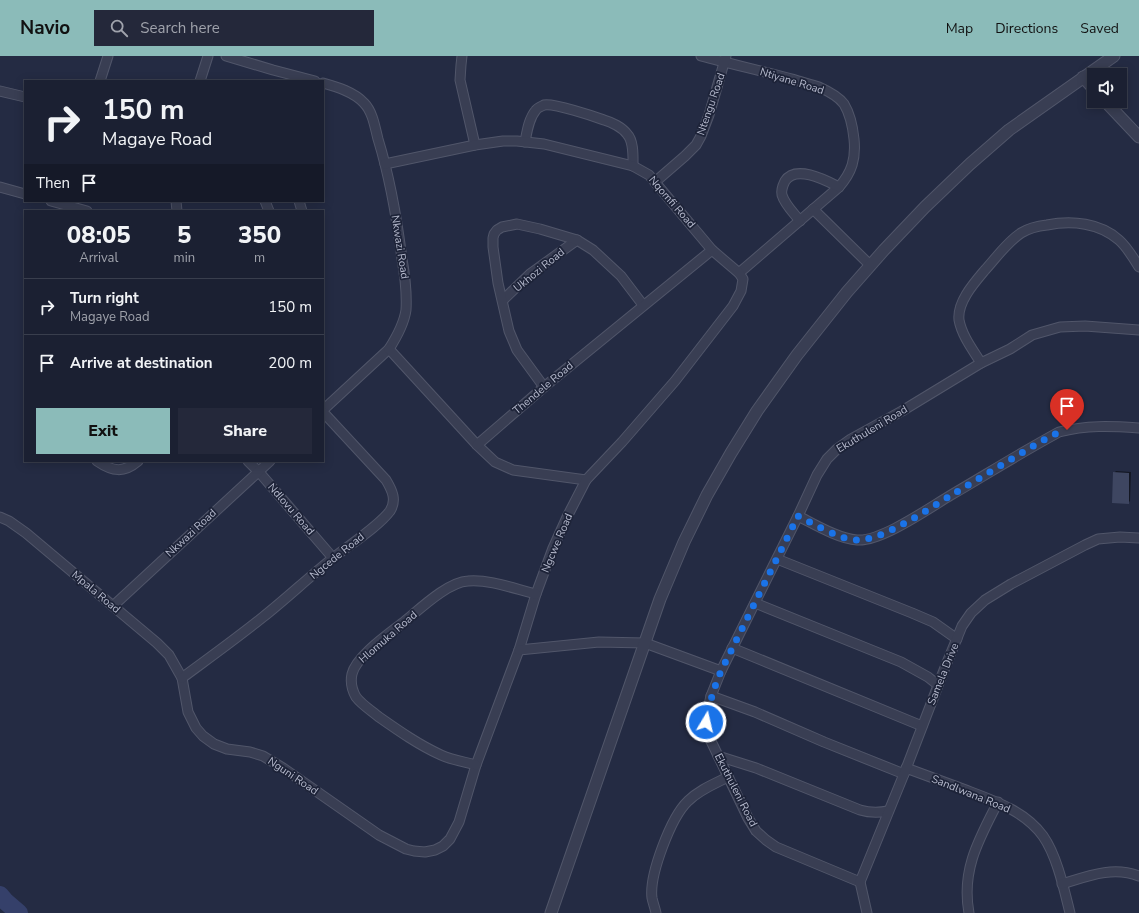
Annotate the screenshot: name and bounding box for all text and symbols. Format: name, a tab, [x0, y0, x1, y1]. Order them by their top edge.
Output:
search box	[94, 10, 374, 46]
text: Navio	[20, 15, 70, 41]
icon: search	[108, 17, 130, 39]
text: Search here	[140, 18, 220, 38]
text: Map	[946, 19, 973, 38]
text: Directions	[995, 19, 1058, 38]
text: Saved	[1080, 19, 1119, 38]
street label: Ntiyane Road	[758, 64, 826, 98]
map controls	[1087, 68, 1127, 108]
button: sound	[1087, 68, 1127, 108]
street label: Ntengu Road	[693, 71, 729, 137]
text: 150 m	[102, 91, 185, 129]
icon: right	[36, 96, 88, 148]
text: Magaye Road	[102, 127, 212, 151]
icon: arrive	[78, 172, 100, 194]
text: Then	[36, 173, 70, 193]
street label: Nqomfi Road	[645, 173, 699, 231]
street label: Nkwazi Road	[388, 214, 412, 280]
text: 08:05	[67, 219, 131, 251]
text: 5	[177, 219, 192, 251]
text: 350	[238, 219, 281, 251]
street label: Ukhozi Road	[510, 245, 568, 295]
text: Arrival	[79, 249, 118, 267]
text: min	[174, 249, 195, 267]
text: m	[254, 249, 265, 267]
text: Turn right	[70, 288, 139, 308]
icon: right	[36, 296, 58, 318]
text: 150 m	[268, 297, 312, 317]
text: Magaye Road	[70, 308, 150, 326]
icon: arrive	[36, 352, 58, 374]
text: Arrive at destination	[70, 353, 213, 373]
text: 200 m	[268, 353, 312, 373]
street label: Thendele Road	[510, 358, 576, 418]
pin	[1050, 389, 1084, 430]
icon: arrive	[1056, 395, 1078, 417]
street label: Ekuthuleni Road	[834, 402, 910, 456]
button: Exit	[36, 408, 170, 454]
button: Share	[178, 408, 312, 454]
street label: Ndlovu Road	[264, 480, 318, 538]
street label: Nkwazi Road	[162, 506, 220, 560]
street label: Ngcwe Road	[538, 511, 576, 575]
street label: Ngcede Road	[307, 529, 367, 583]
street label: Mpala Road	[69, 567, 123, 617]
street label: Hlomuka Road	[356, 607, 420, 667]
street label: Samela Drive	[924, 641, 962, 707]
position arrow	[685, 701, 727, 743]
street label: Ekuthuleni Road	[711, 751, 761, 829]
street label: Nguni Road	[265, 754, 321, 798]
street label: Sandlwana Road	[929, 771, 1013, 817]

